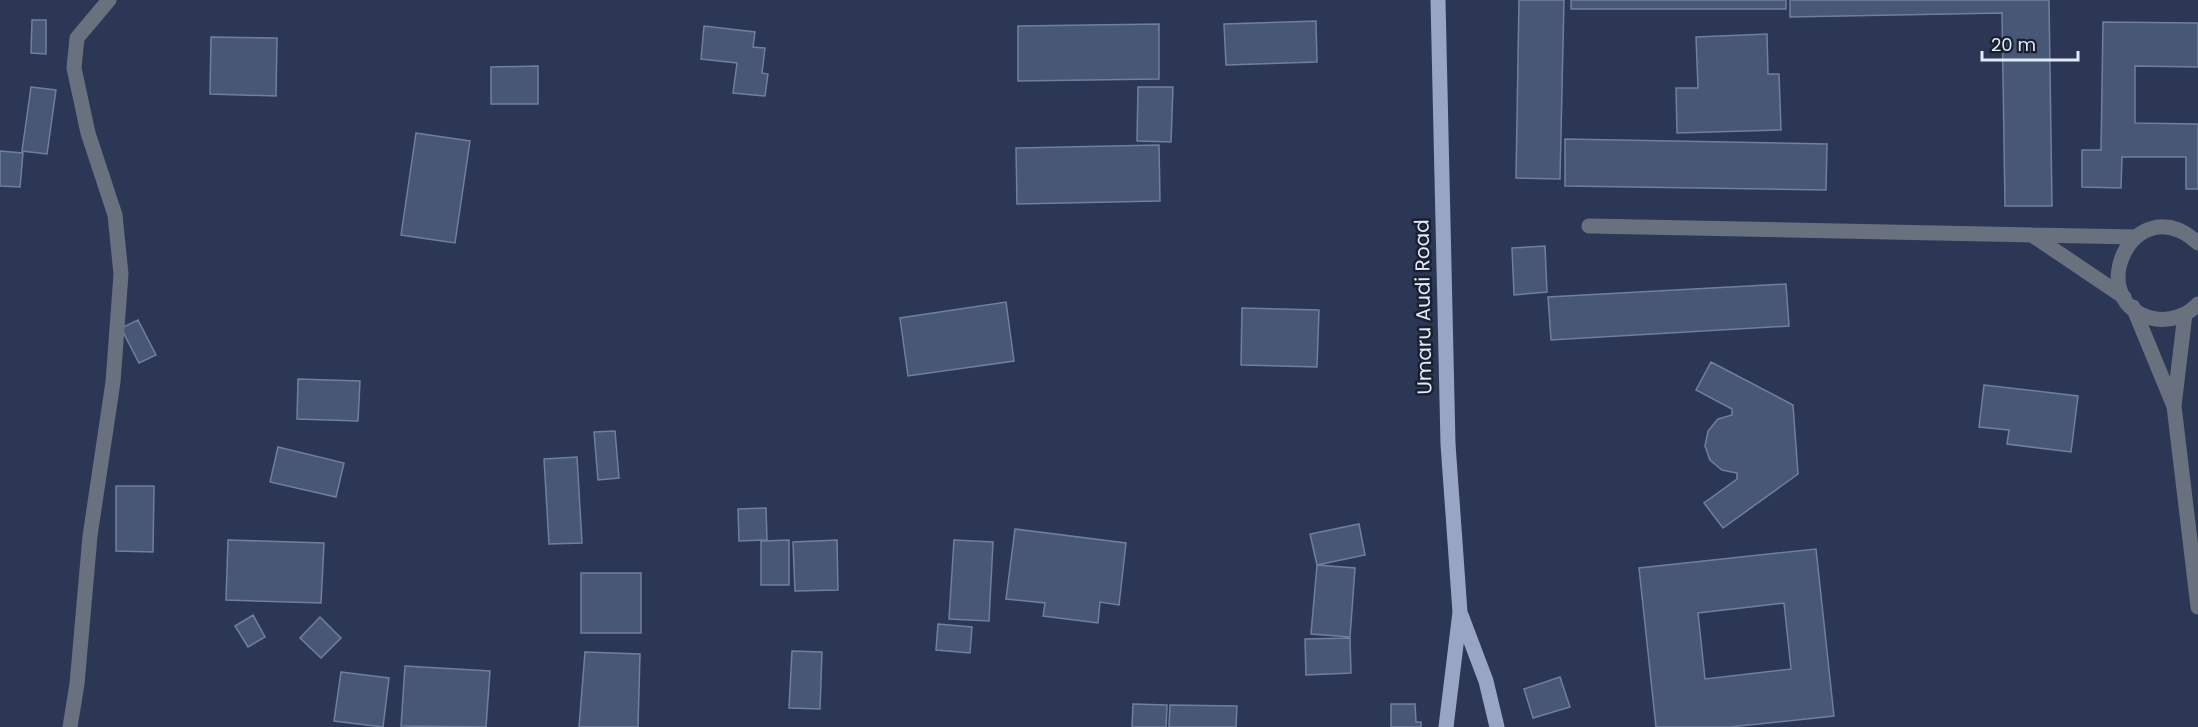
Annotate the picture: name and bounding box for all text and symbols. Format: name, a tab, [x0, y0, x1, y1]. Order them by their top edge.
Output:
scale bar	[1982, 24, 2078, 62]
text: 20 m	[1991, 32, 2036, 57]
street label: Umaru Audi Road	[1407, 219, 1439, 395]

